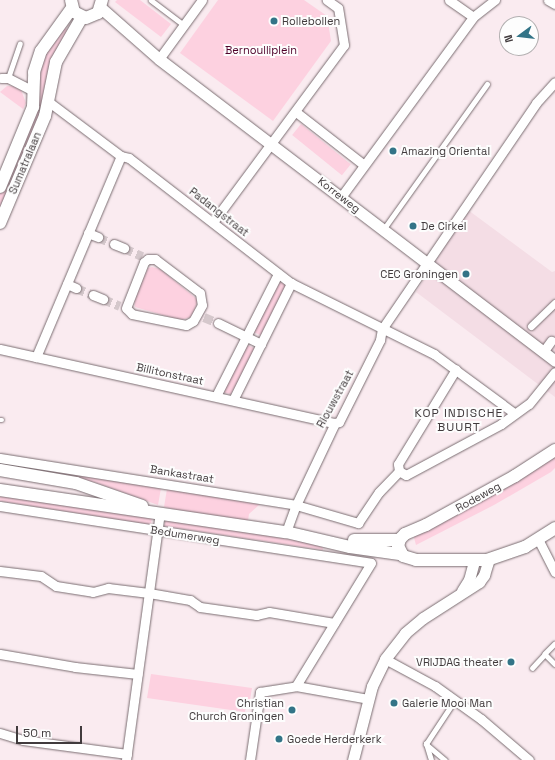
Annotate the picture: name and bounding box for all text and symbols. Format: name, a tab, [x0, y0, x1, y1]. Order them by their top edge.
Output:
place label: Rollebollen	[282, 14, 340, 28]
marker: Rollebollen	[269, 16, 279, 26]
north arrow	[499, 16, 539, 56]
text: N	[501, 33, 516, 44]
park label: Bernoulliplein	[225, 43, 297, 57]
street label: Sumatralaan	[6, 130, 44, 196]
place label: Amazing Oriental	[401, 144, 490, 158]
marker: Amazing Oriental	[388, 146, 398, 156]
street label: Korreweg	[315, 174, 363, 216]
street label: Padangstraat	[187, 185, 251, 239]
place label: De Cirkel	[421, 219, 466, 233]
marker: De Cirkel	[408, 221, 418, 231]
place label: CEC Groningen	[380, 267, 458, 281]
marker: CEC Groningen	[461, 269, 471, 279]
street label: Billitonstraat	[135, 360, 205, 388]
street label: Riouwstraat	[314, 368, 356, 430]
district label: KOP INDISCHE BUURT	[415, 407, 503, 435]
street label: Bankastraat	[149, 462, 215, 486]
street label: Rodeweg	[453, 479, 503, 515]
street label: Bedumerweg	[149, 523, 221, 547]
place label: VRIJDAG theater	[416, 655, 503, 669]
marker: VRIJDAG theater	[506, 657, 516, 667]
place label: Galerie Mooi Man	[402, 696, 492, 710]
place label: Christian Church Groningen	[189, 697, 284, 723]
marker: Galerie Mooi Man	[389, 698, 399, 708]
marker: Christian Church Groningen	[287, 705, 297, 715]
scale bar	[18, 718, 84, 744]
text: 50 m	[23, 725, 51, 741]
place label: Goede Herderkerk	[287, 732, 382, 746]
marker: Goede Herderkerk	[274, 734, 284, 744]

